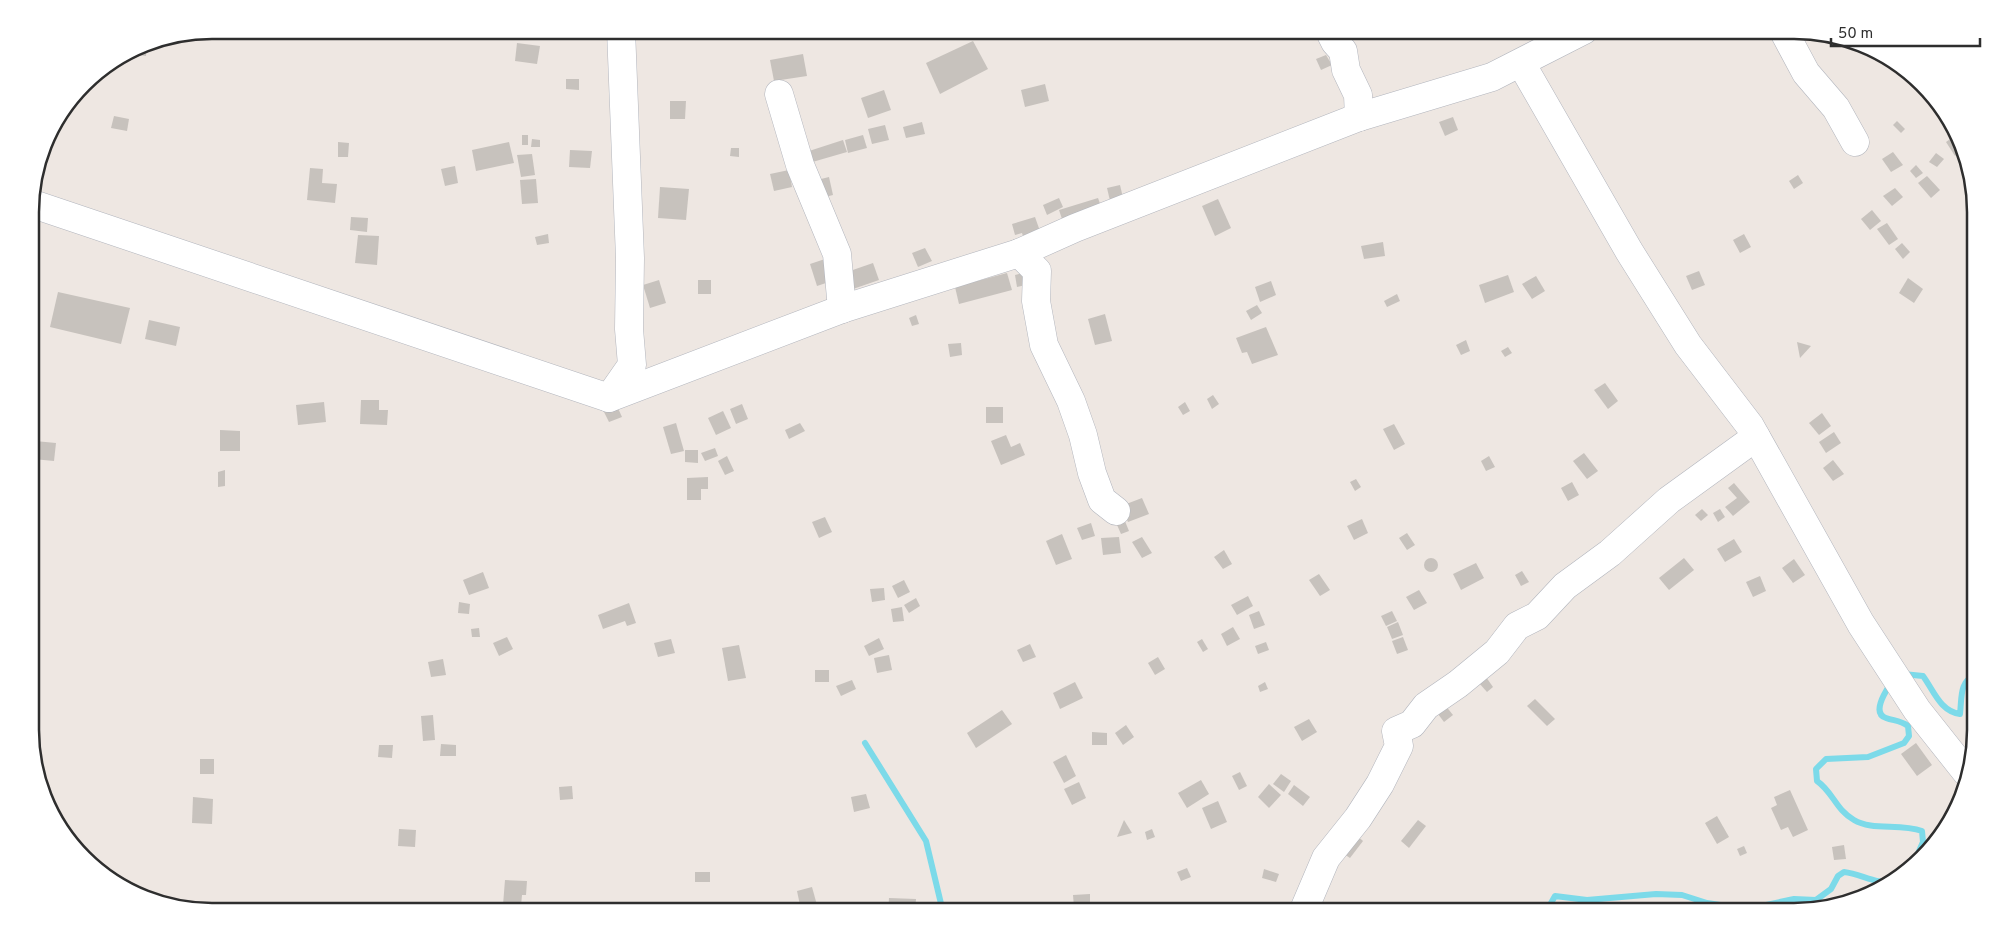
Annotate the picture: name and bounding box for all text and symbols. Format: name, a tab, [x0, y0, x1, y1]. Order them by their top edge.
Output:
scale bar	[1831, 15, 1980, 47]
text: 50 m	[1838, 25, 1873, 44]

